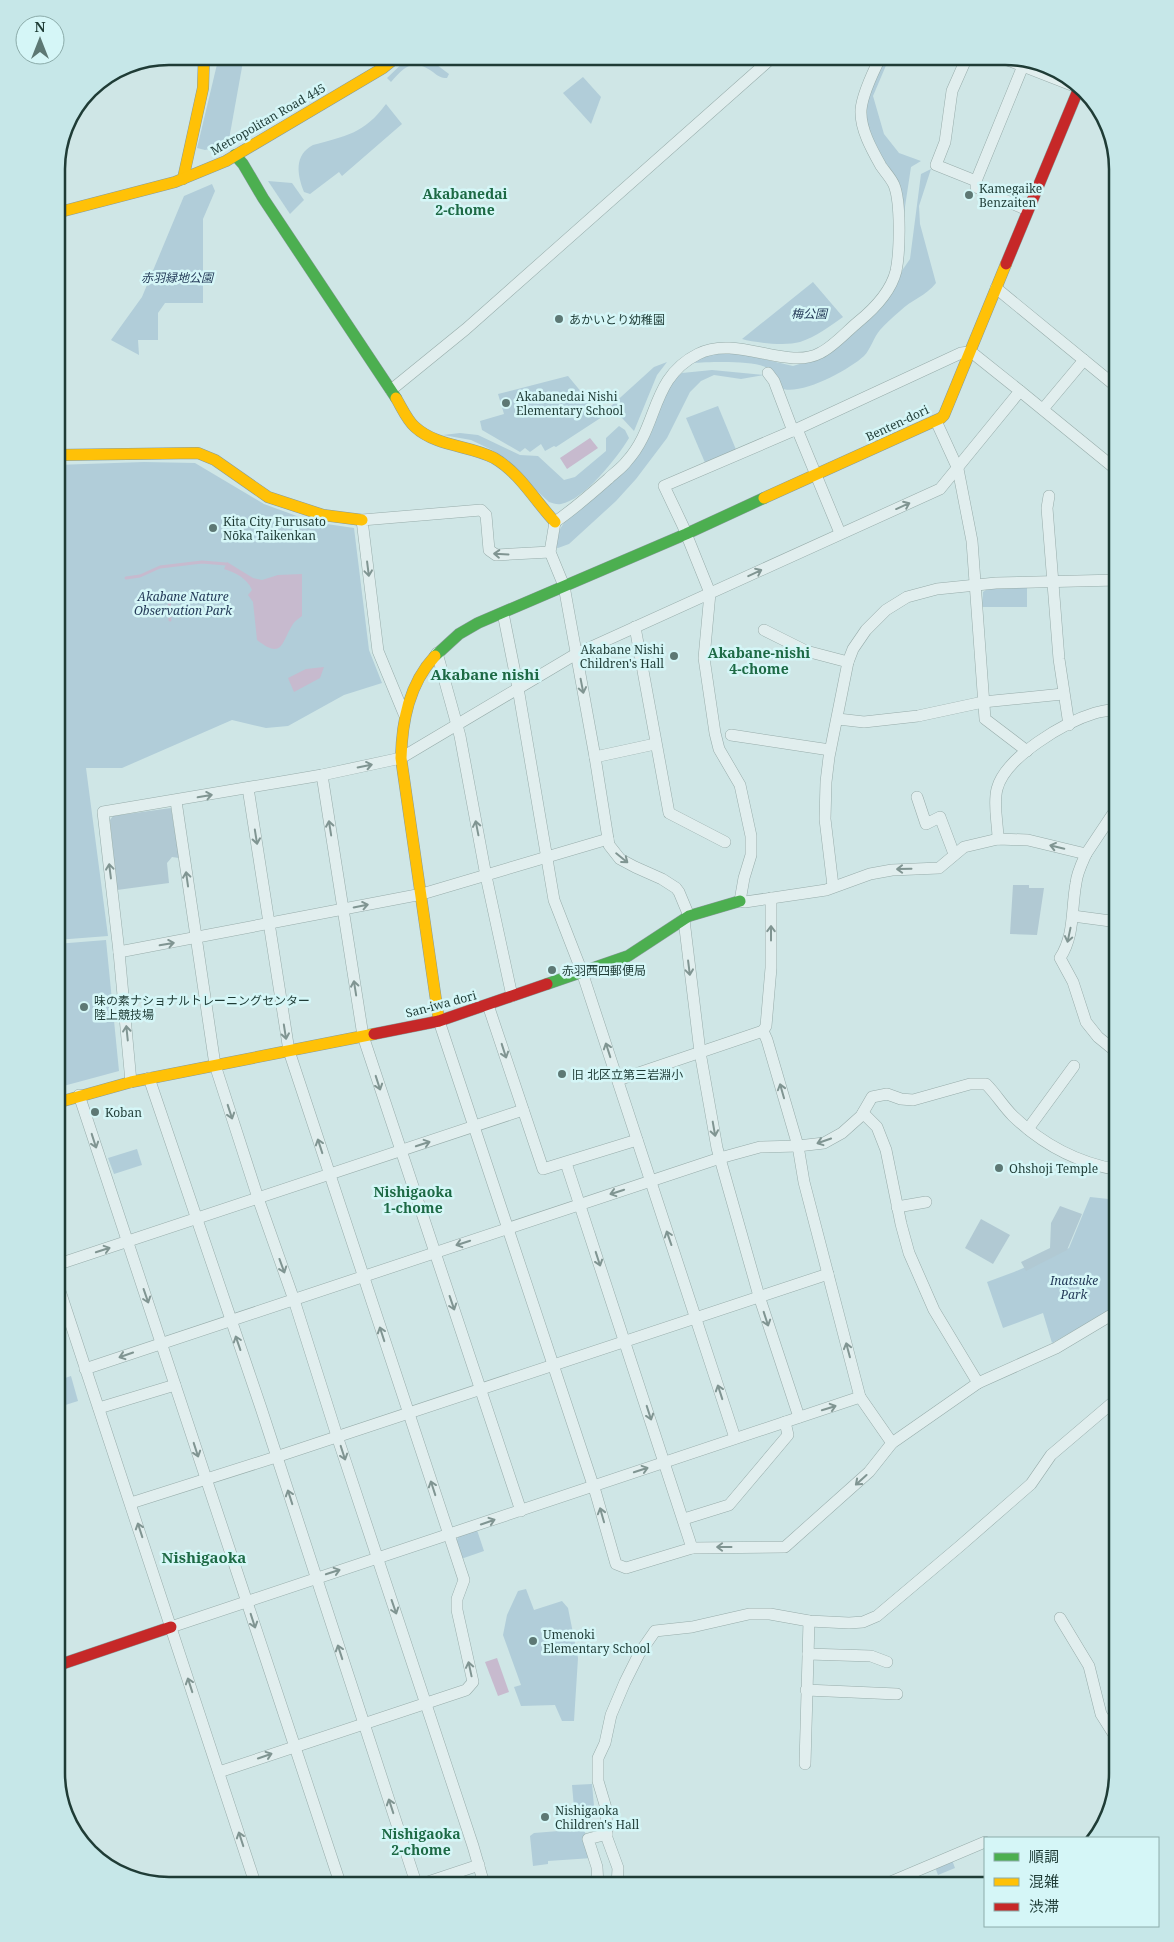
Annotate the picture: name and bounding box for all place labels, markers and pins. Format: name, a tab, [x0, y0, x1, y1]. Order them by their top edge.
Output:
place label: Kamegaike Benzaiten	[979, 180, 1042, 211]
marker: Kamegaike Benzaiten	[963, 189, 975, 201]
place label: あかいとり幼稚園	[569, 311, 665, 328]
marker: あかいとり幼稚園	[553, 313, 565, 325]
place label: Akabanedai Nishi Elementary School	[516, 388, 624, 419]
marker: Akabanedai Nishi Elementary School	[500, 397, 512, 409]
place label: Kita City Furusato Nōka Taikenkan	[223, 513, 326, 544]
marker: Kita City Furusato Nōka Taikenkan	[207, 522, 219, 534]
place label: Akabane Nishi Children's Hall	[580, 641, 664, 672]
marker: Akabane Nishi Children's Hall	[668, 650, 680, 662]
place label: 赤羽西四郵便局	[562, 962, 646, 979]
marker: 赤羽西四郵便局	[546, 964, 558, 976]
place label: 味の素ナショナルトレーニングセンター 陸上競技場	[94, 992, 310, 1023]
marker: 味の素ナショナルトレーニングセンター 陸上競技場	[78, 1001, 90, 1013]
place label: 旧 北区立第三岩淵小	[572, 1066, 683, 1083]
marker: 旧 北区立第三岩淵小	[556, 1068, 568, 1080]
place label: Koban	[105, 1104, 142, 1121]
marker: Koban	[89, 1106, 101, 1118]
place label: Ohshoji Temple	[1009, 1160, 1098, 1177]
marker: Ohshoji Temple	[993, 1162, 1005, 1174]
place label: Umenoki Elementary School	[543, 1626, 651, 1657]
marker: Umenoki Elementary School	[527, 1635, 539, 1647]
place label: Nishigaoka Children's Hall	[555, 1802, 639, 1833]
marker: Nishigaoka Children's Hall	[539, 1811, 551, 1823]

